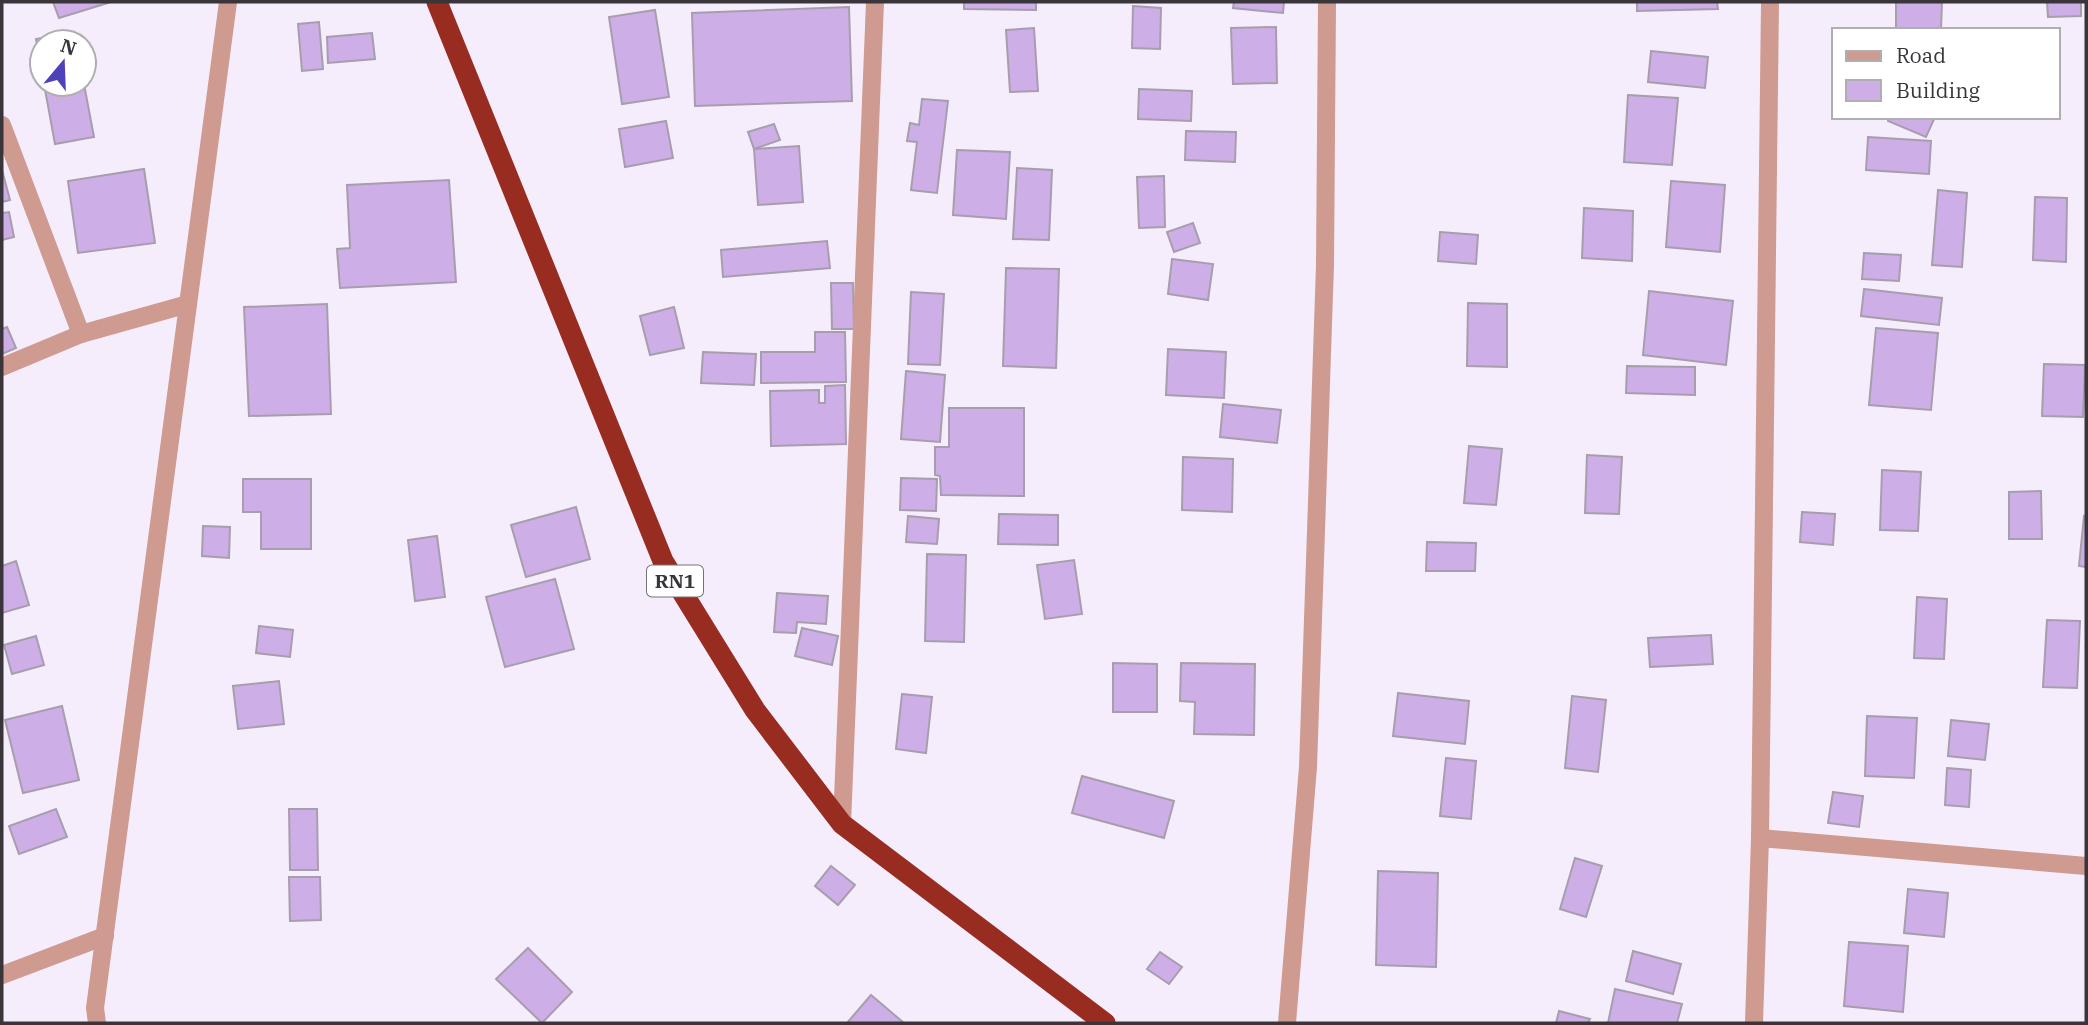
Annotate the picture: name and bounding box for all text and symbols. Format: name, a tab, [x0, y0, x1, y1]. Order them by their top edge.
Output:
north arrow	[28, 28, 98, 98]
legend	[1832, 28, 2060, 119]
text: N	[58, 33, 80, 61]
text: Road	[1896, 41, 1946, 69]
text: Building	[1896, 76, 1981, 104]
road number: RN1	[647, 566, 703, 596]

